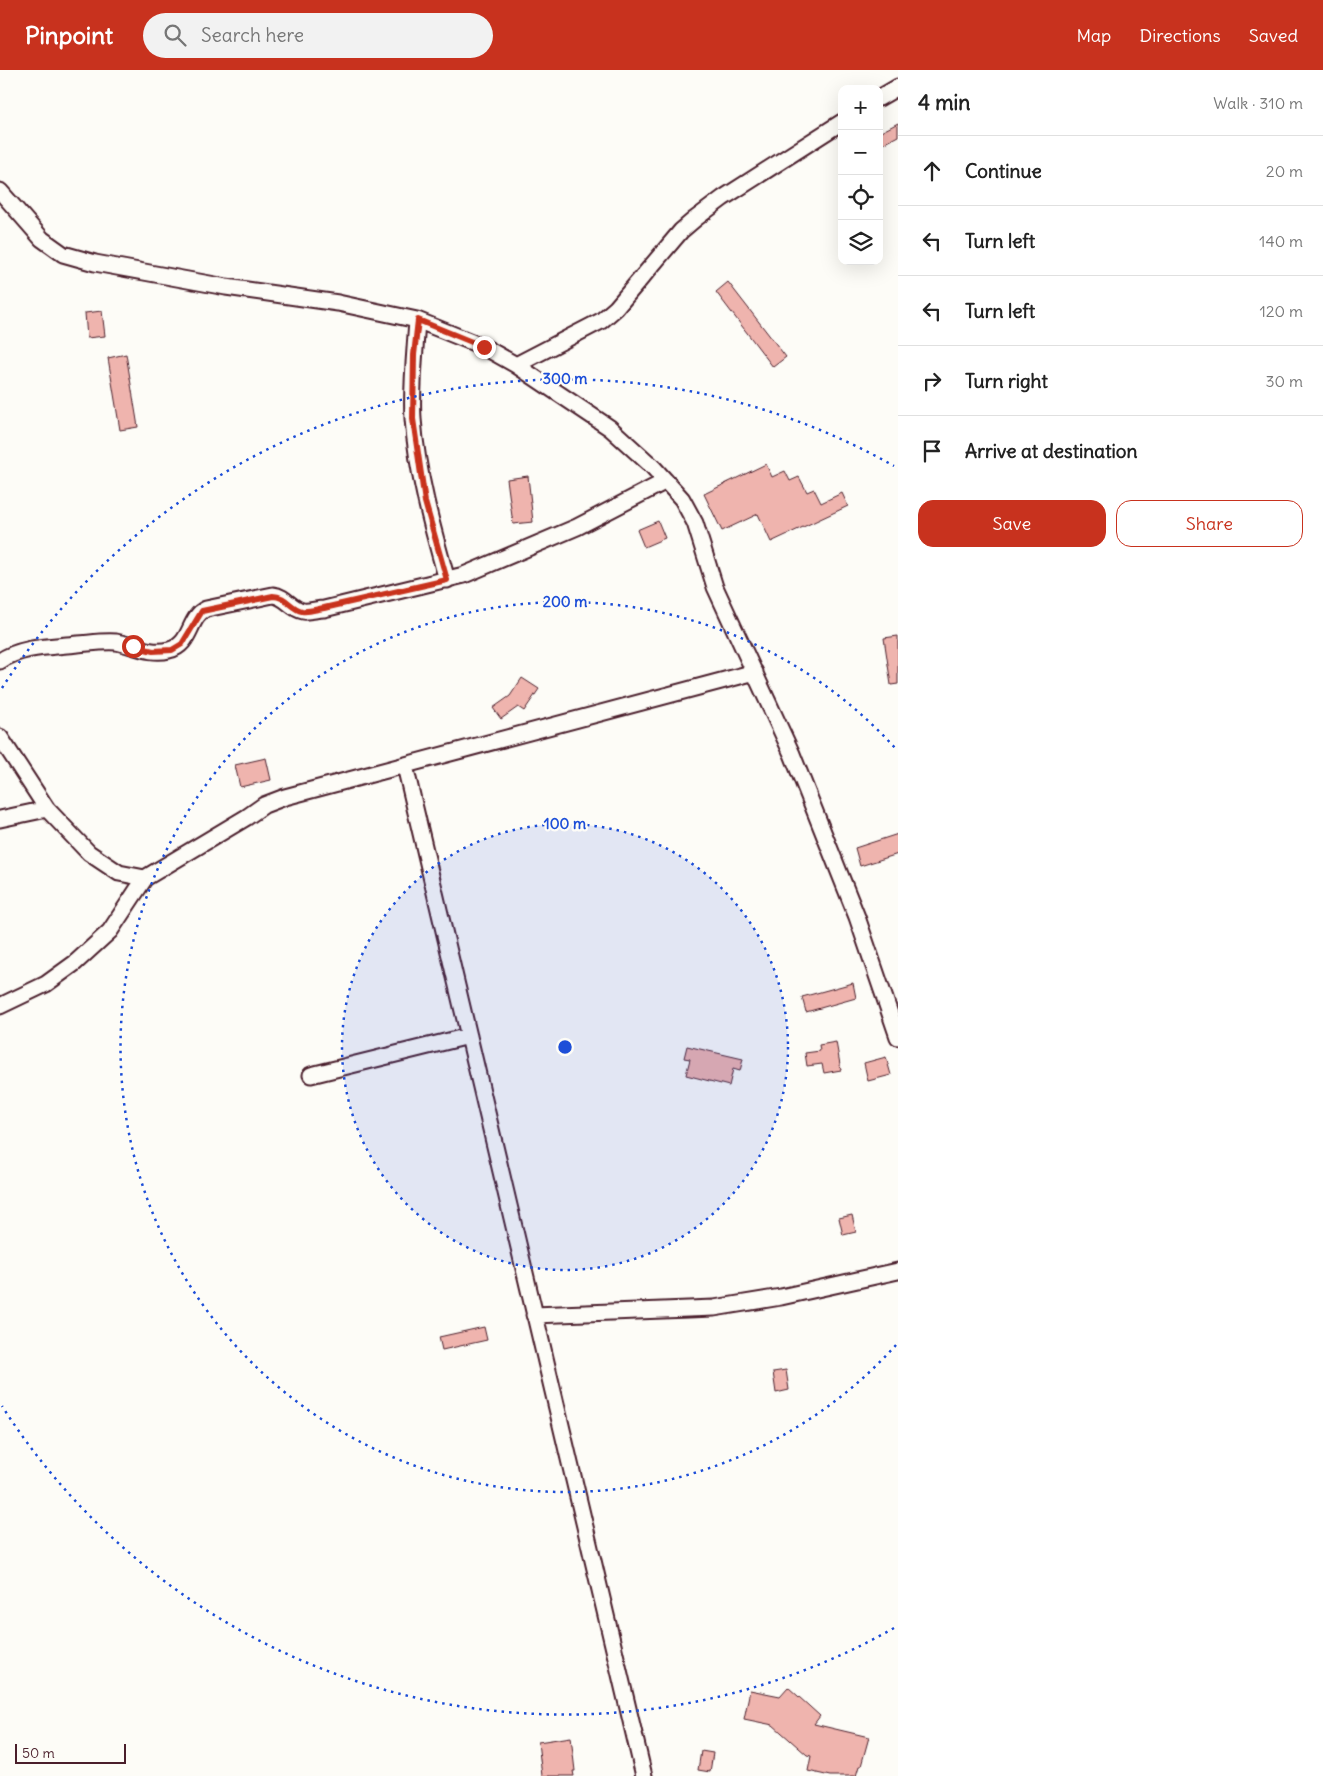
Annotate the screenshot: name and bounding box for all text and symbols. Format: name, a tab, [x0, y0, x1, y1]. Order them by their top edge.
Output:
search box	[143, 13, 493, 58]
text: Pinpoint	[25, 20, 113, 50]
icon: search	[161, 21, 189, 49]
text: Search here	[201, 23, 304, 47]
text: Map	[1076, 24, 1111, 47]
text: Directions	[1139, 24, 1221, 47]
text: Saved	[1249, 24, 1298, 47]
map controls	[838, 85, 883, 265]
button: +	[838, 85, 883, 130]
text: 4 min	[918, 89, 970, 116]
text: Walk · 310 m	[1213, 93, 1303, 113]
button: −	[838, 130, 883, 175]
icon: ahead	[918, 157, 946, 185]
text: Continue	[965, 159, 1042, 183]
text: 20 m	[1266, 161, 1303, 181]
button: locate	[838, 175, 883, 220]
button: layers	[838, 220, 883, 265]
icon: left	[918, 227, 946, 255]
text: Turn left	[965, 229, 1035, 253]
text: 140 m	[1259, 231, 1303, 251]
icon: left	[918, 297, 946, 325]
text: Turn left	[965, 299, 1035, 323]
text: 120 m	[1260, 301, 1303, 321]
route end	[473, 336, 496, 359]
icon: right	[918, 367, 946, 395]
text: 300 m	[543, 369, 588, 388]
text: Turn right	[965, 369, 1048, 393]
text: 30 m	[1266, 371, 1303, 391]
icon: arrive	[918, 437, 946, 465]
text: Arrive at destination	[965, 439, 1138, 463]
button: Save	[918, 500, 1106, 547]
button: Share	[1116, 500, 1303, 547]
text: 200 m	[543, 592, 587, 611]
route start	[122, 635, 145, 658]
text: 100 m	[544, 814, 586, 833]
centre of rings	[556, 1038, 574, 1056]
scale bar	[15, 1741, 126, 1764]
text: 50 m	[22, 1744, 55, 1762]

